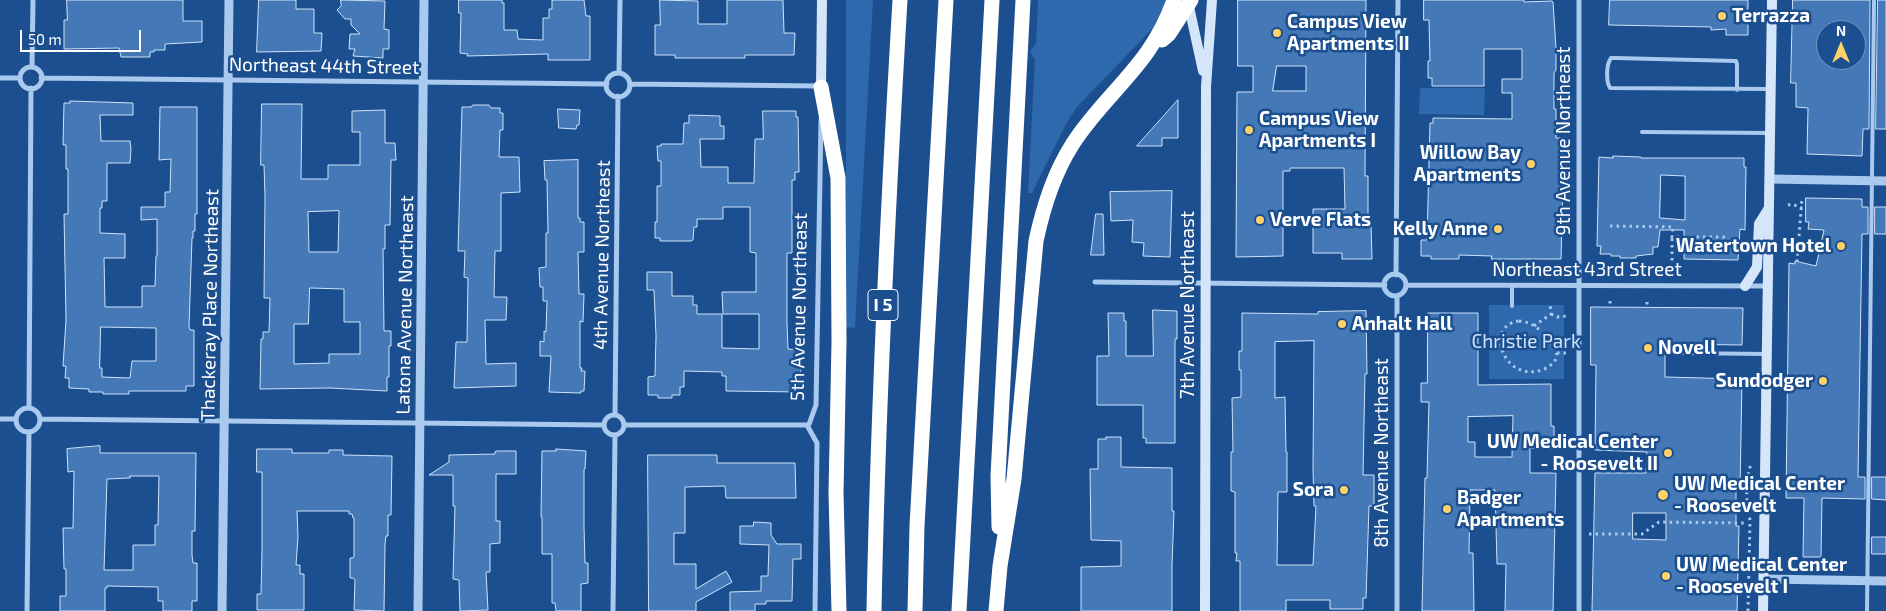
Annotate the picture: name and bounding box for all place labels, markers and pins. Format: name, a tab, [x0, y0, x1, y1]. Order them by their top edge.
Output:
place label: Terrazza	[1732, 5, 1810, 27]
marker: Terrazza	[1716, 10, 1728, 22]
place label: Campus View Apartments II	[1287, 11, 1409, 55]
marker: Campus View Apartments II	[1271, 27, 1283, 39]
place label: Campus View Apartments I	[1259, 108, 1379, 152]
marker: Campus View Apartments I	[1243, 124, 1255, 136]
place label: Willow Bay Apartments	[1414, 142, 1521, 186]
marker: Willow Bay Apartments	[1525, 158, 1537, 170]
place label: Verve Flats	[1270, 209, 1371, 231]
marker: Verve Flats	[1254, 214, 1266, 226]
place label: Kelly Anne	[1393, 218, 1488, 240]
marker: Kelly Anne	[1492, 223, 1504, 235]
place label: Watertown Hotel	[1676, 235, 1831, 257]
marker: Watertown Hotel	[1835, 240, 1847, 252]
place label: Anhalt Hall	[1352, 313, 1452, 335]
marker: Anhalt Hall	[1336, 318, 1348, 330]
place label: Novell	[1658, 337, 1717, 359]
marker: Novell	[1642, 342, 1654, 354]
place label: Sundodger	[1716, 370, 1813, 392]
marker: Sundodger	[1817, 375, 1829, 387]
place label: UW Medical Center - Roosevelt II	[1487, 431, 1658, 475]
marker: UW Medical Center - Roosevelt II	[1662, 447, 1674, 459]
place label: UW Medical Center - Roosevelt	[1674, 473, 1845, 517]
place label: Sora	[1293, 479, 1334, 501]
marker: Sora	[1338, 484, 1350, 496]
place label: Badger Apartments	[1457, 487, 1564, 531]
marker: UW Medical Center - Roosevelt	[1656, 488, 1670, 502]
marker: Badger Apartments	[1441, 503, 1453, 515]
place label: UW Medical Center - Roosevelt I	[1676, 554, 1847, 598]
marker: UW Medical Center - Roosevelt I	[1660, 570, 1672, 582]

